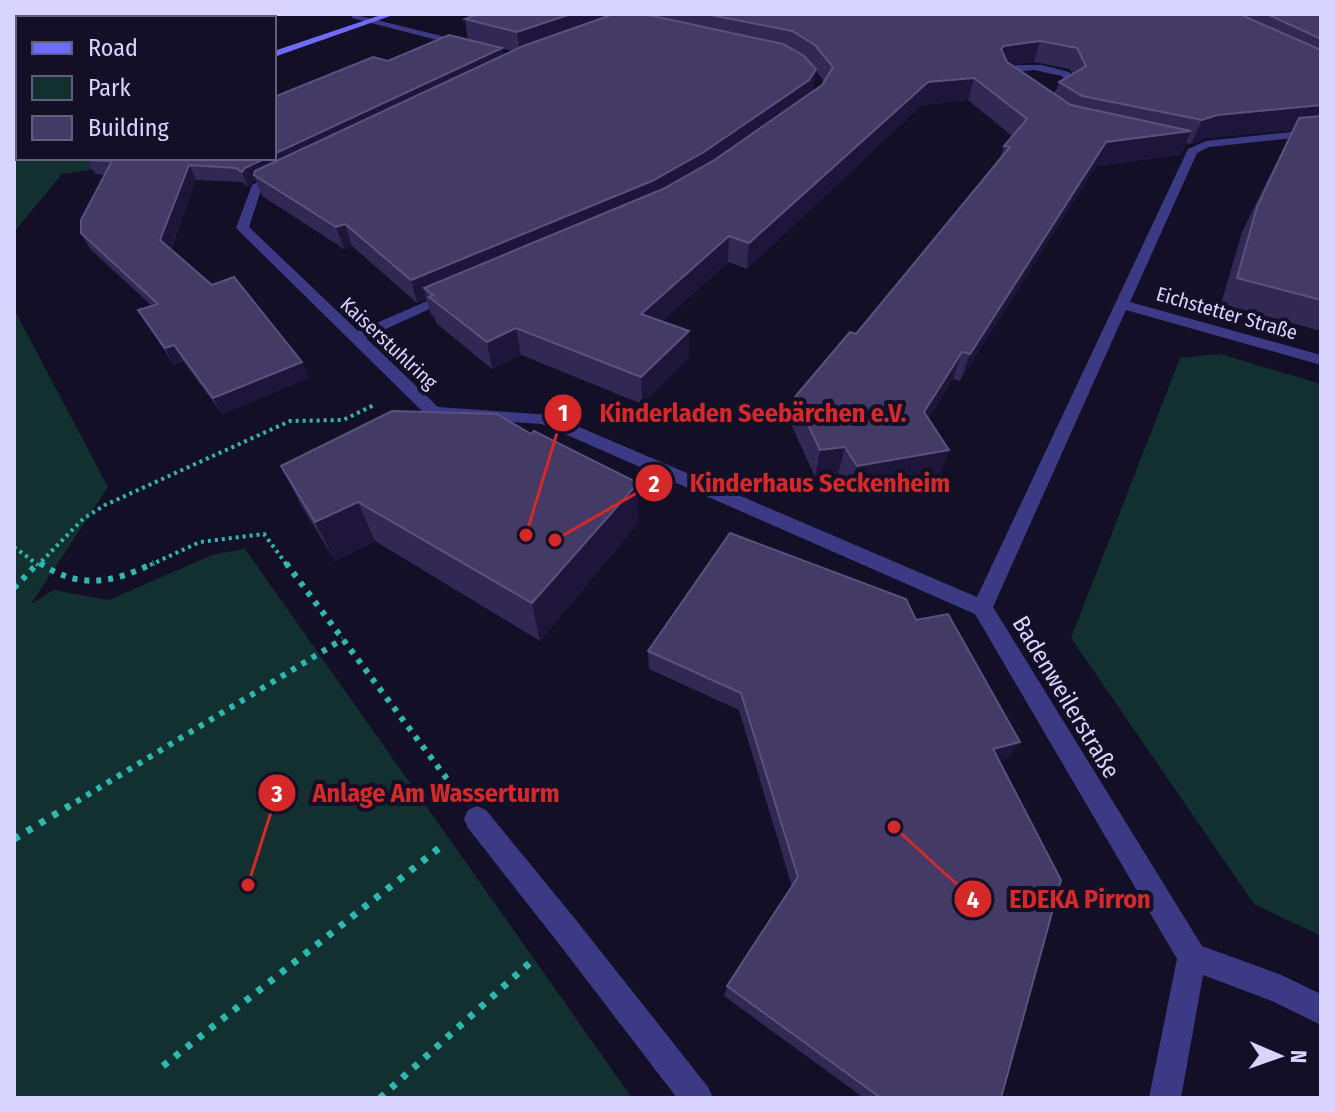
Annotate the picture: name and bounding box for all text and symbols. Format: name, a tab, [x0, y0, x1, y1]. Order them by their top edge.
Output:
legend	[16, 16, 276, 160]
text: Road	[88, 34, 138, 62]
text: Park	[88, 74, 131, 102]
text: Building	[88, 114, 170, 142]
street label: Eichstetter Straße	[1154, 281, 1300, 345]
street label: Kaiserstuhlring	[336, 292, 443, 394]
callout: Kinderladen Seebärchen e.V.	[543, 388, 922, 438]
text: Kinderladen Seebärchen e.V.	[599, 398, 907, 429]
text: 1	[558, 399, 568, 427]
callout: Kinderhaus Seckenheim	[634, 458, 966, 508]
text: Kinderhaus Seckenheim	[690, 468, 950, 499]
text: 2	[647, 470, 660, 498]
street label: Badenweilerstraße	[1007, 611, 1125, 783]
callout: Anlage Am Wasserturm	[257, 768, 576, 818]
text: Anlage Am Wasserturm	[311, 778, 560, 809]
text: 3	[270, 780, 283, 808]
callout: EDEKA Pirron	[953, 874, 1167, 924]
text: EDEKA Pirron	[1009, 884, 1151, 915]
text: 4	[967, 886, 979, 914]
north arrow	[1239, 1016, 1319, 1096]
text: N	[1285, 1050, 1312, 1064]

